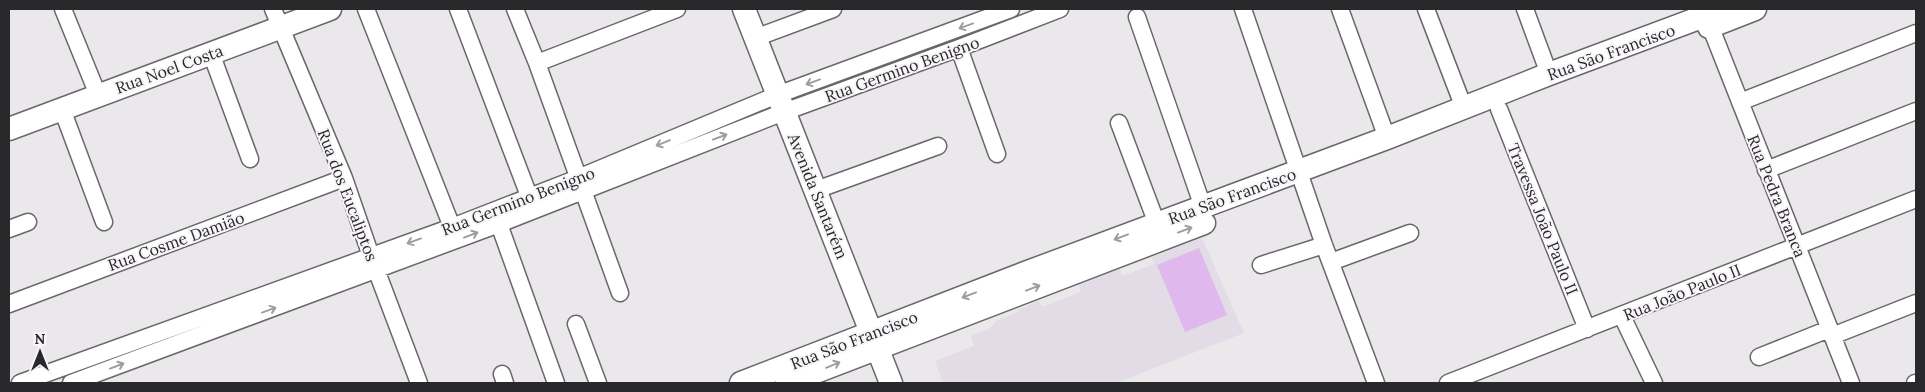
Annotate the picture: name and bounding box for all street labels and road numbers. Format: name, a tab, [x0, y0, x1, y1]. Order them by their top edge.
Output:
street label: Rua São Francisco	[1544, 20, 1678, 84]
street label: Rua Germino Benigno	[822, 32, 982, 106]
street label: Rua Noel Costa	[112, 40, 226, 98]
street label: Rua dos Eucaliptos	[314, 126, 382, 264]
street label: Avenida Santarém	[783, 129, 852, 262]
street label: Rua Pedra Branca	[1743, 132, 1811, 260]
street label: Travessa João Paulo II	[1503, 140, 1583, 298]
street label: Rua Germino Benigno	[438, 163, 598, 239]
street label: Rua São Francisco	[1165, 164, 1299, 228]
street label: Rua Cosme Damião	[105, 207, 247, 275]
street label: Rua João Paulo II	[1620, 259, 1744, 325]
street label: Rua São Francisco	[788, 307, 920, 373]

